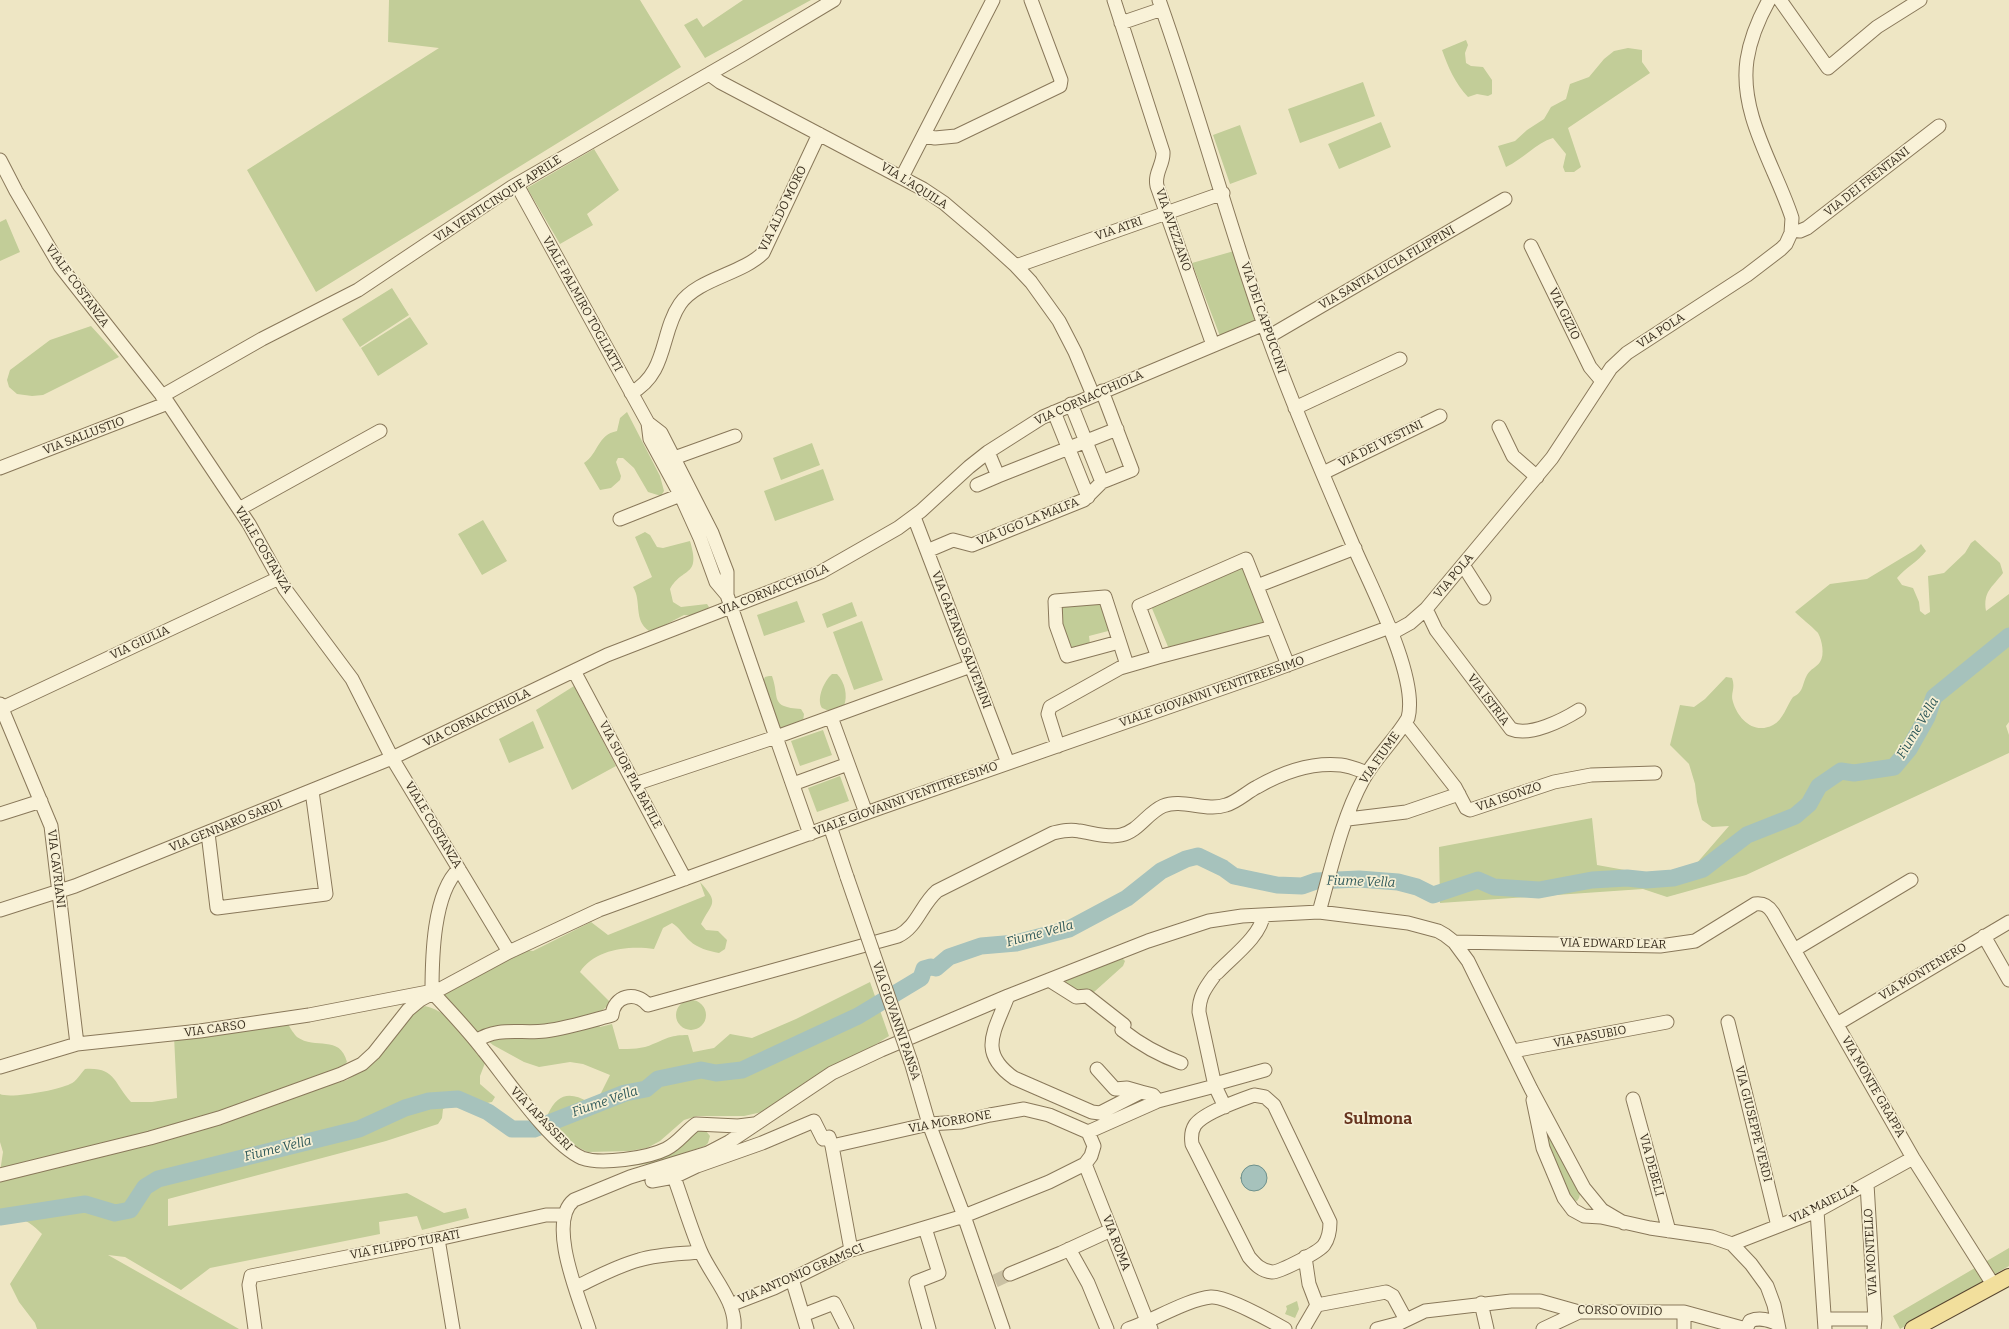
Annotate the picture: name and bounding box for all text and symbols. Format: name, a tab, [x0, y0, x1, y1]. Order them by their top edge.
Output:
street label: VIA DEI FRENTANI	[1821, 144, 1913, 220]
street label: VIA VENTICINQUE APRILE	[432, 152, 564, 246]
street label: VIA L'AQUILA	[878, 160, 950, 212]
street label: VIA ALDO MORO	[756, 164, 810, 254]
street label: VIA AVEZZANO	[1152, 187, 1194, 273]
street label: VIA ATRI	[1093, 214, 1145, 244]
street label: VIA SANTA LUCIA FILIPPINI	[1316, 223, 1458, 313]
street label: VIALE PALMIRO TOGLIATTI	[539, 234, 625, 374]
street label: VIALE COSTANZA	[42, 242, 112, 330]
street label: VIA DEI CAPPUCCINI	[1237, 260, 1289, 376]
street label: VIA GIZIO	[1545, 286, 1583, 342]
street label: VIA POLA	[1635, 310, 1687, 352]
street label: VIA CORNACCHIOLA	[1033, 368, 1145, 428]
street label: VIA SALLUSTIO	[41, 414, 127, 458]
street label: VIA DEI VESTINI	[1336, 417, 1426, 471]
street label: VIA UGO LA MALFA	[975, 495, 1081, 549]
street label: VIALE COSTANZA	[231, 504, 295, 596]
street label: VIA POLA	[1431, 551, 1477, 601]
street label: VIA CORNACCHIOLA	[717, 561, 831, 619]
street label: VIA GAETANO SALVEMINI	[928, 569, 994, 711]
street label: VIA GIULIA	[108, 623, 172, 663]
street label: VIALE GIOVANNI VENTITREESIMO	[1118, 653, 1306, 731]
street label: VIA ISTRIA	[1464, 671, 1512, 729]
street label: VIA CORNACCHIOLA	[421, 686, 533, 750]
water label: Fiume Vella	[1894, 695, 1942, 761]
street label: VIA SUOR PIA BAFILE	[595, 719, 665, 831]
street label: VIA FIUME	[1357, 729, 1403, 787]
street label: VIALE GIOVANNI VENTITREESIMO	[812, 759, 1000, 839]
street label: VIALE COSTANZA	[401, 779, 465, 871]
street label: VIA ISONZO	[1474, 779, 1544, 815]
street label: VIA GENNARO SARDI	[167, 797, 285, 855]
street label: VIA CAVRIANI	[44, 829, 68, 909]
water label: Fiume Vella	[1326, 873, 1396, 891]
water label: Fiume Vella	[1005, 918, 1075, 950]
street label: VIA EDWARD LEAR	[1560, 936, 1666, 952]
street label: VIA MONTENERO	[1877, 940, 1969, 1004]
street label: VIA GIOVANNI PANSA	[869, 960, 923, 1082]
street label: VIA CARSO	[183, 1018, 247, 1040]
street label: VIA PASUBIO	[1552, 1023, 1628, 1051]
street label: VIA MONTE GRAPPA	[1838, 1034, 1908, 1140]
street label: VIA GIUSEPPE VERDI	[1732, 1065, 1774, 1183]
water label: Fiume Vella	[570, 1083, 640, 1121]
street label: VIA IAPASSERI	[507, 1084, 575, 1154]
street label: VIA MORRONE	[907, 1108, 993, 1136]
district label: Sulmona	[1344, 1110, 1412, 1130]
street label: VIA DEBELI	[1636, 1132, 1666, 1198]
water label: Fiume Vella	[243, 1133, 313, 1165]
street label: VIA MAIELLA	[1787, 1181, 1861, 1227]
street label: VIA MONTELLO	[1862, 1208, 1880, 1296]
street label: VIA ROMA	[1099, 1213, 1133, 1273]
street label: VIA FILIPPO TURATI	[349, 1227, 461, 1263]
street label: VIA ANTONIO GRAMSCI	[736, 1241, 866, 1307]
street label: CORSO OVIDIO	[1577, 1303, 1663, 1319]

